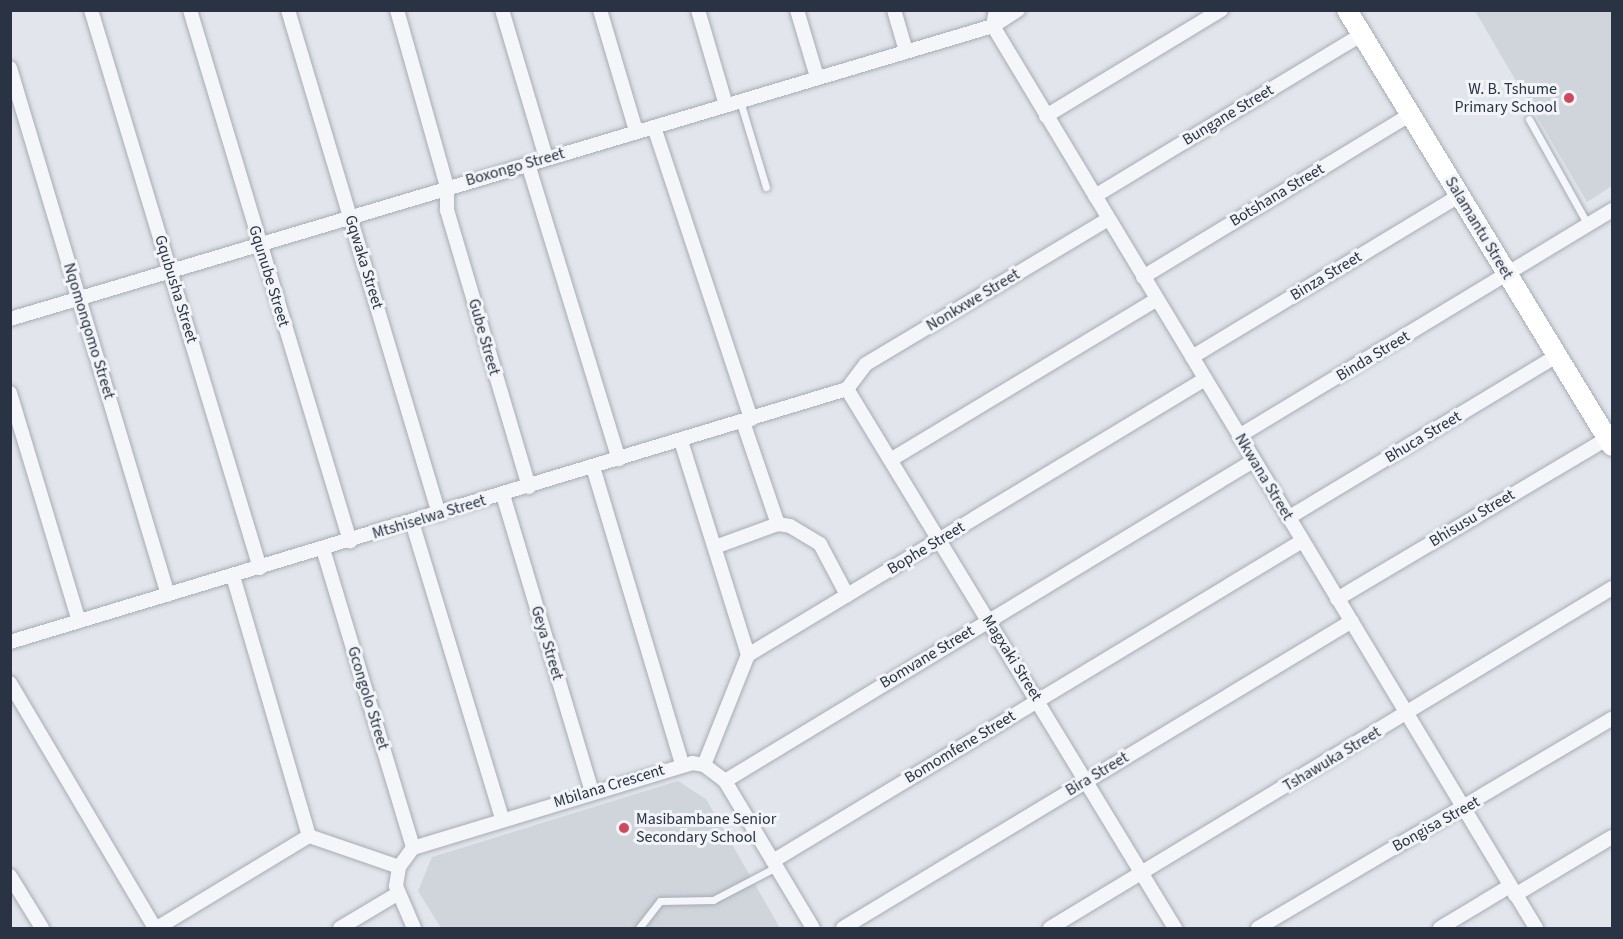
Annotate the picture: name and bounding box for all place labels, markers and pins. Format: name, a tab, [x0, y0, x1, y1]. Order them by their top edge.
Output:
place label: W. B. Tshume Primary School	[1455, 79, 1557, 117]
marker: W. B. Tshume Primary School	[1562, 91, 1576, 105]
place label: Masibambane Senior Secondary School	[636, 809, 776, 847]
marker: Masibambane Senior Secondary School	[617, 821, 631, 835]

